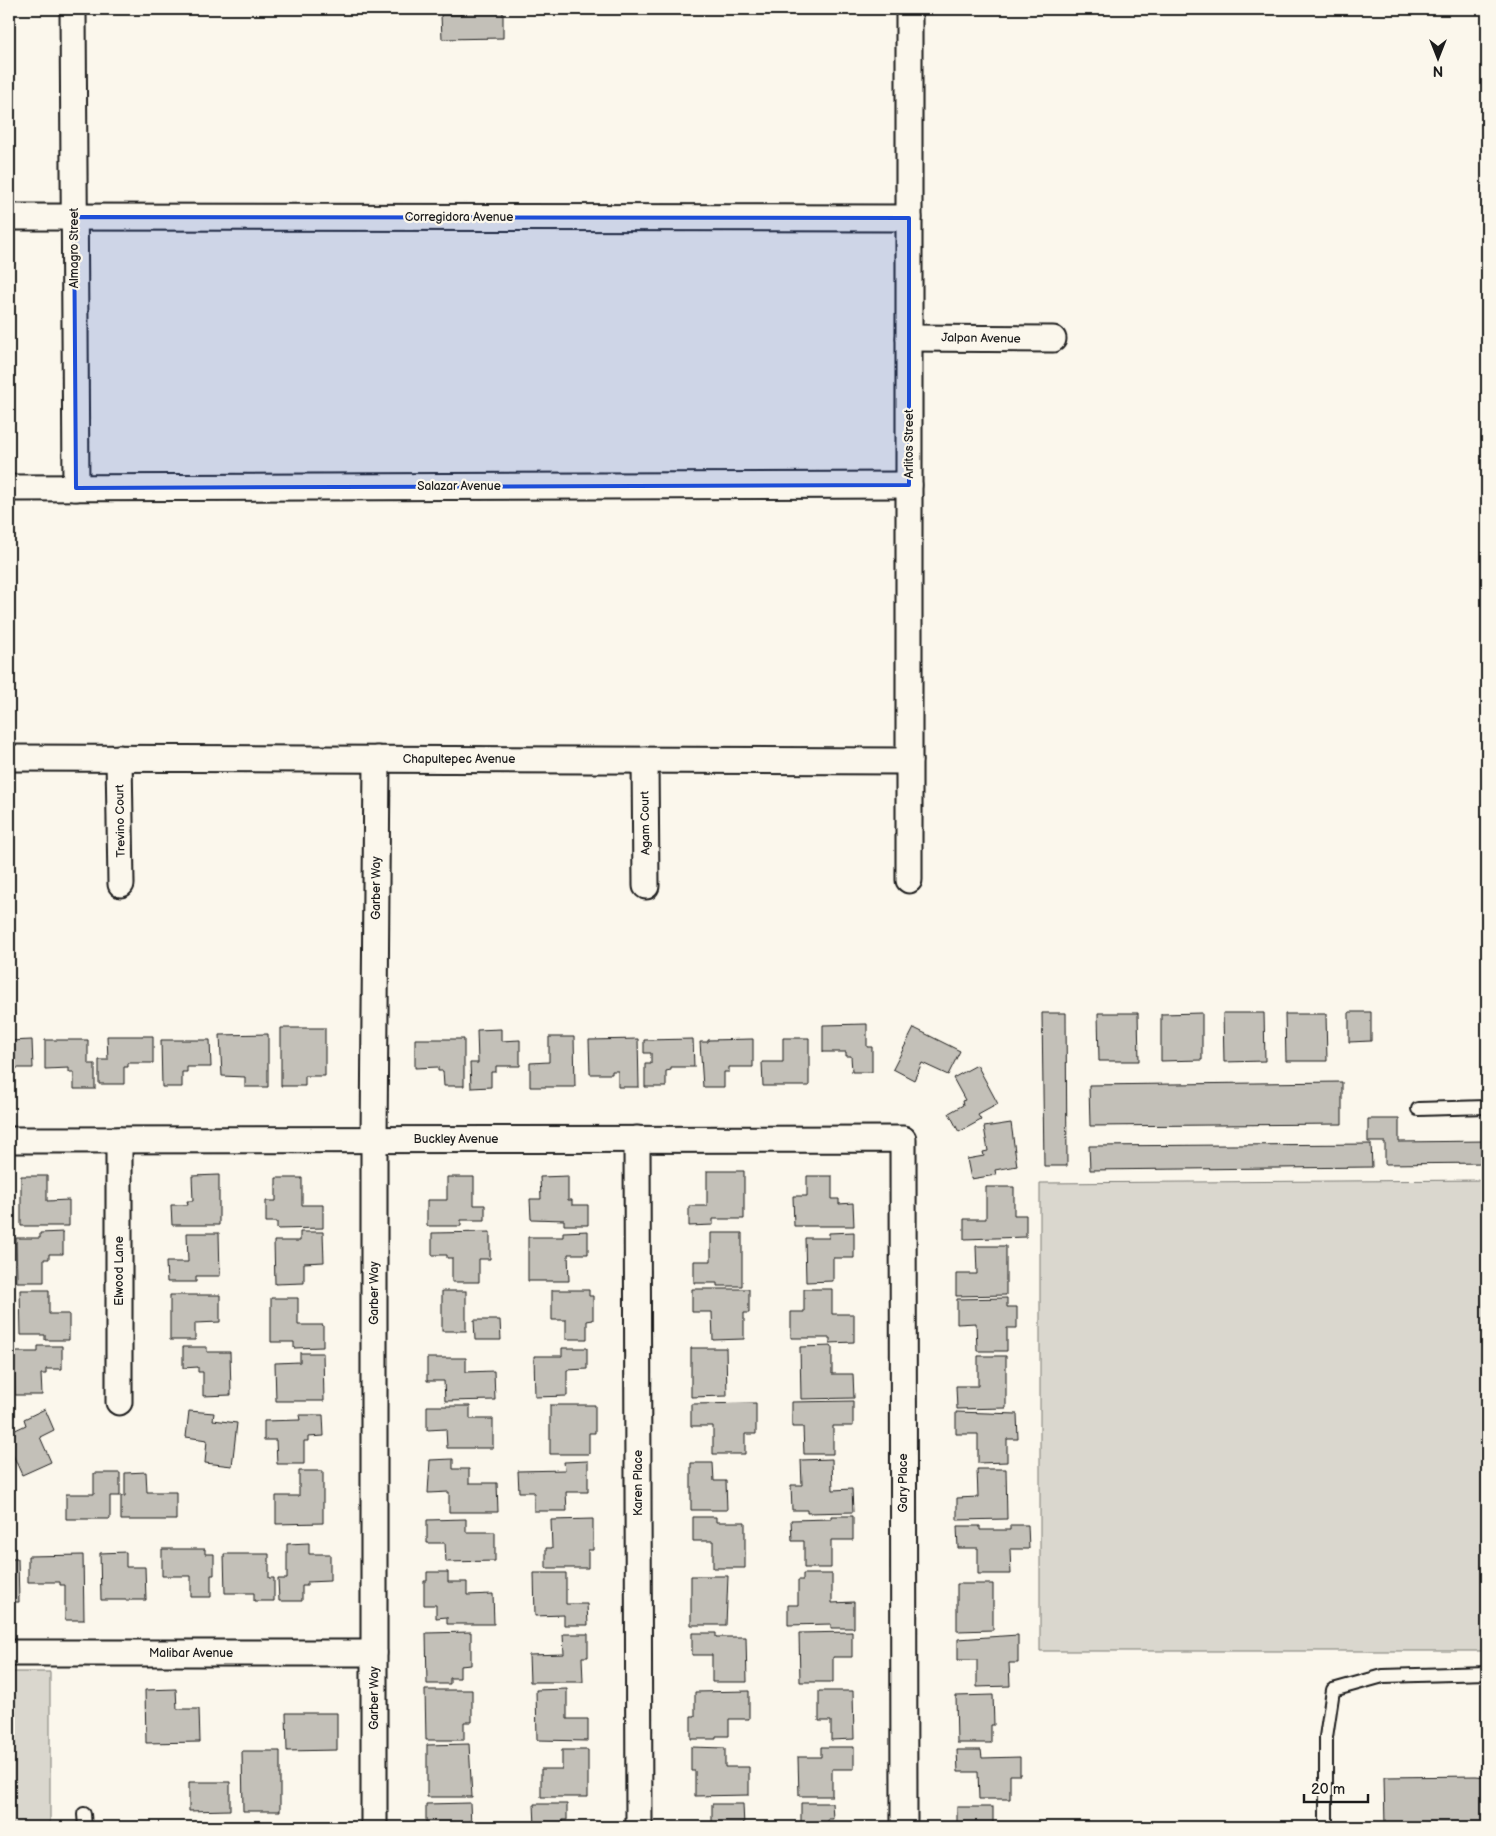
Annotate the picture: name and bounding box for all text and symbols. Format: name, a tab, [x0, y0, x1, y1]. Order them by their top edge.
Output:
north arrow	[1414, 32, 1464, 82]
text: N	[1433, 62, 1443, 79]
street label: Almagro Street	[67, 207, 82, 288]
street label: Corregidora Avenue	[405, 210, 513, 225]
street label: Jalpan Avenue	[941, 330, 1021, 347]
street label: Arlitos Street	[902, 409, 917, 479]
street label: Salazar Avenue	[417, 479, 501, 494]
street label: Chapultepec Avenue	[403, 752, 515, 767]
street label: Trevino Court	[112, 784, 129, 858]
street label: Agam Court	[637, 791, 654, 855]
street label: Garber Way	[369, 856, 384, 920]
street label: Buckley Avenue	[414, 1132, 498, 1147]
street label: Elwood Lane	[112, 1236, 127, 1306]
street label: Garber Way	[367, 1261, 382, 1325]
street label: Karen Place	[631, 1450, 646, 1516]
street label: Gary Place	[896, 1453, 911, 1513]
street label: Malibar Avenue	[149, 1646, 233, 1661]
street label: Garber Way	[367, 1666, 382, 1730]
scale bar	[1304, 1771, 1367, 1803]
text: 20 m	[1311, 1780, 1345, 1799]

